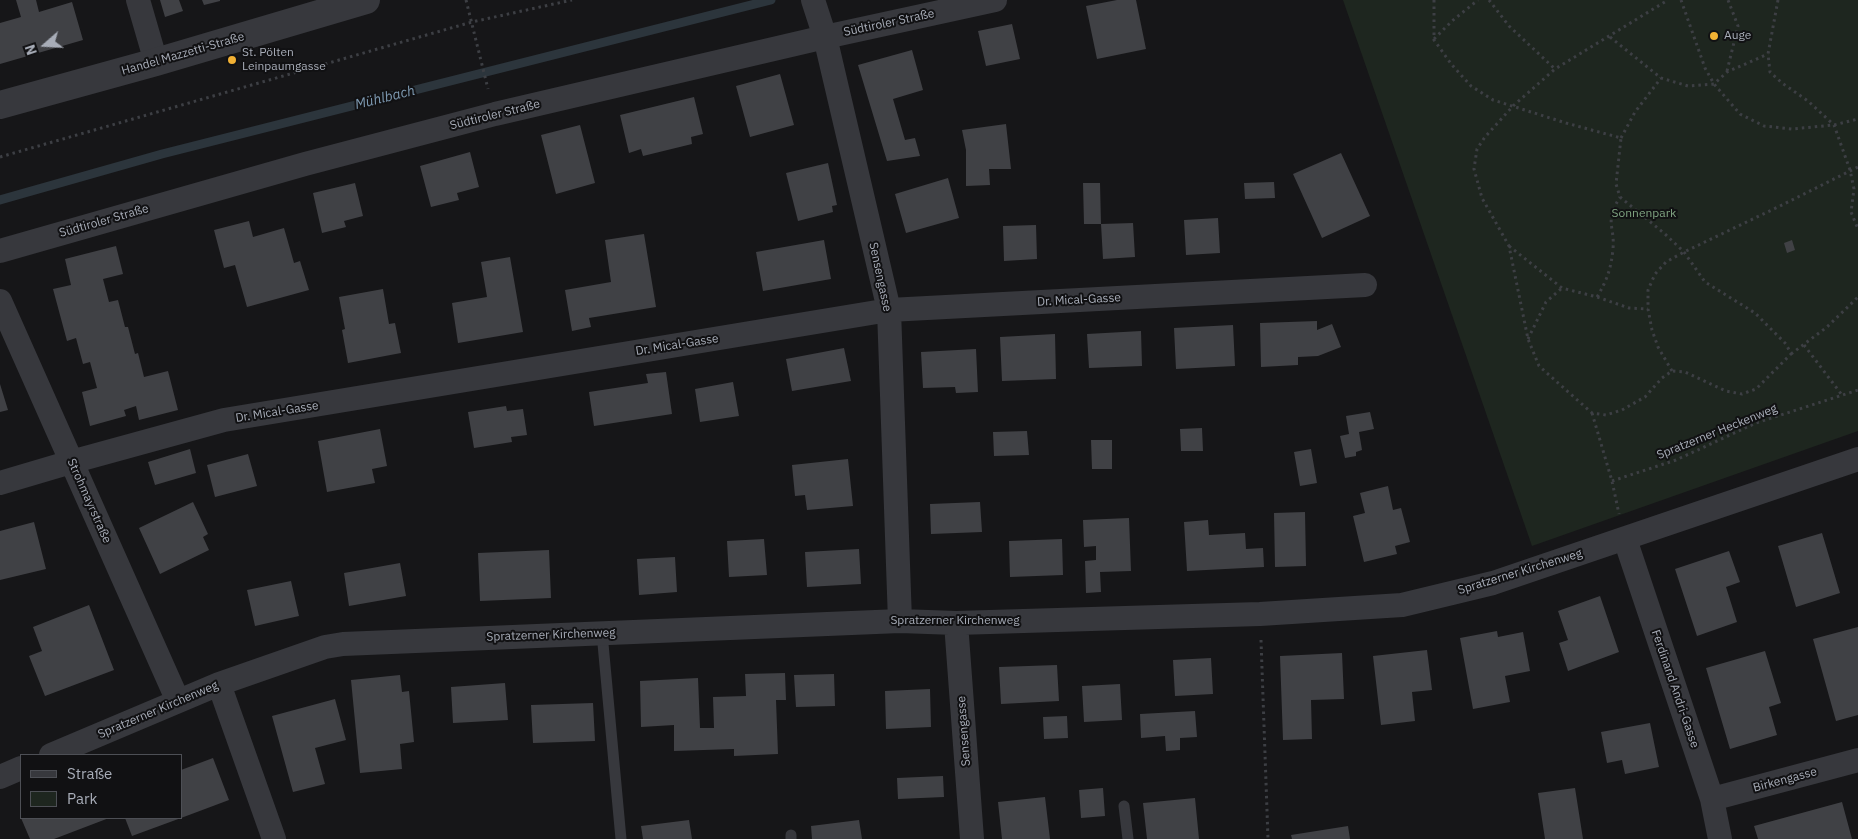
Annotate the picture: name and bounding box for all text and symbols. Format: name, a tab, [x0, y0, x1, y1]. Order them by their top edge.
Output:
street label: Südtiroler Straße	[842, 6, 936, 40]
north arrow	[20, 20, 70, 70]
place label: Auge	[1724, 29, 1751, 43]
street label: Handel Mazzetti-Straße	[120, 30, 246, 78]
marker: Auge	[1708, 30, 1720, 42]
text: N	[21, 42, 41, 58]
place label: St. Pölten Leinpaumgasse	[242, 46, 326, 74]
marker: St. Pölten Leinpaumgasse	[226, 54, 238, 66]
water label: Mühlbach	[353, 82, 417, 114]
street label: Südtiroler Straße	[448, 97, 542, 133]
street label: Südtiroler Straße	[58, 201, 150, 241]
park label: Sonnenpark	[1612, 207, 1676, 221]
street label: Sensengasse	[866, 241, 894, 313]
street label: Dr. Mical-Gasse	[1037, 291, 1121, 309]
street label: Dr. Mical-Gasse	[634, 331, 720, 359]
street label: Dr. Mical-Gasse	[234, 398, 320, 426]
street label: Spratzerner Heckenweg	[1655, 401, 1779, 463]
street label: Strohmayrstraße	[64, 456, 114, 546]
street label: Spratzerner Kirchenweg	[1456, 546, 1584, 598]
street label: Spratzerner Kirchenweg	[890, 614, 1020, 628]
street label: Spratzerner Kirchenweg	[486, 626, 616, 644]
street label: Ferdinand Andri-Gasse	[1648, 628, 1702, 750]
street label: Spratzerner Kirchenweg	[96, 678, 220, 742]
street label: Sensengasse	[954, 695, 974, 767]
legend	[20, 754, 182, 819]
text: Straße	[67, 764, 112, 783]
street label: Birkengasse	[1751, 765, 1819, 795]
text: Park	[67, 789, 97, 808]

